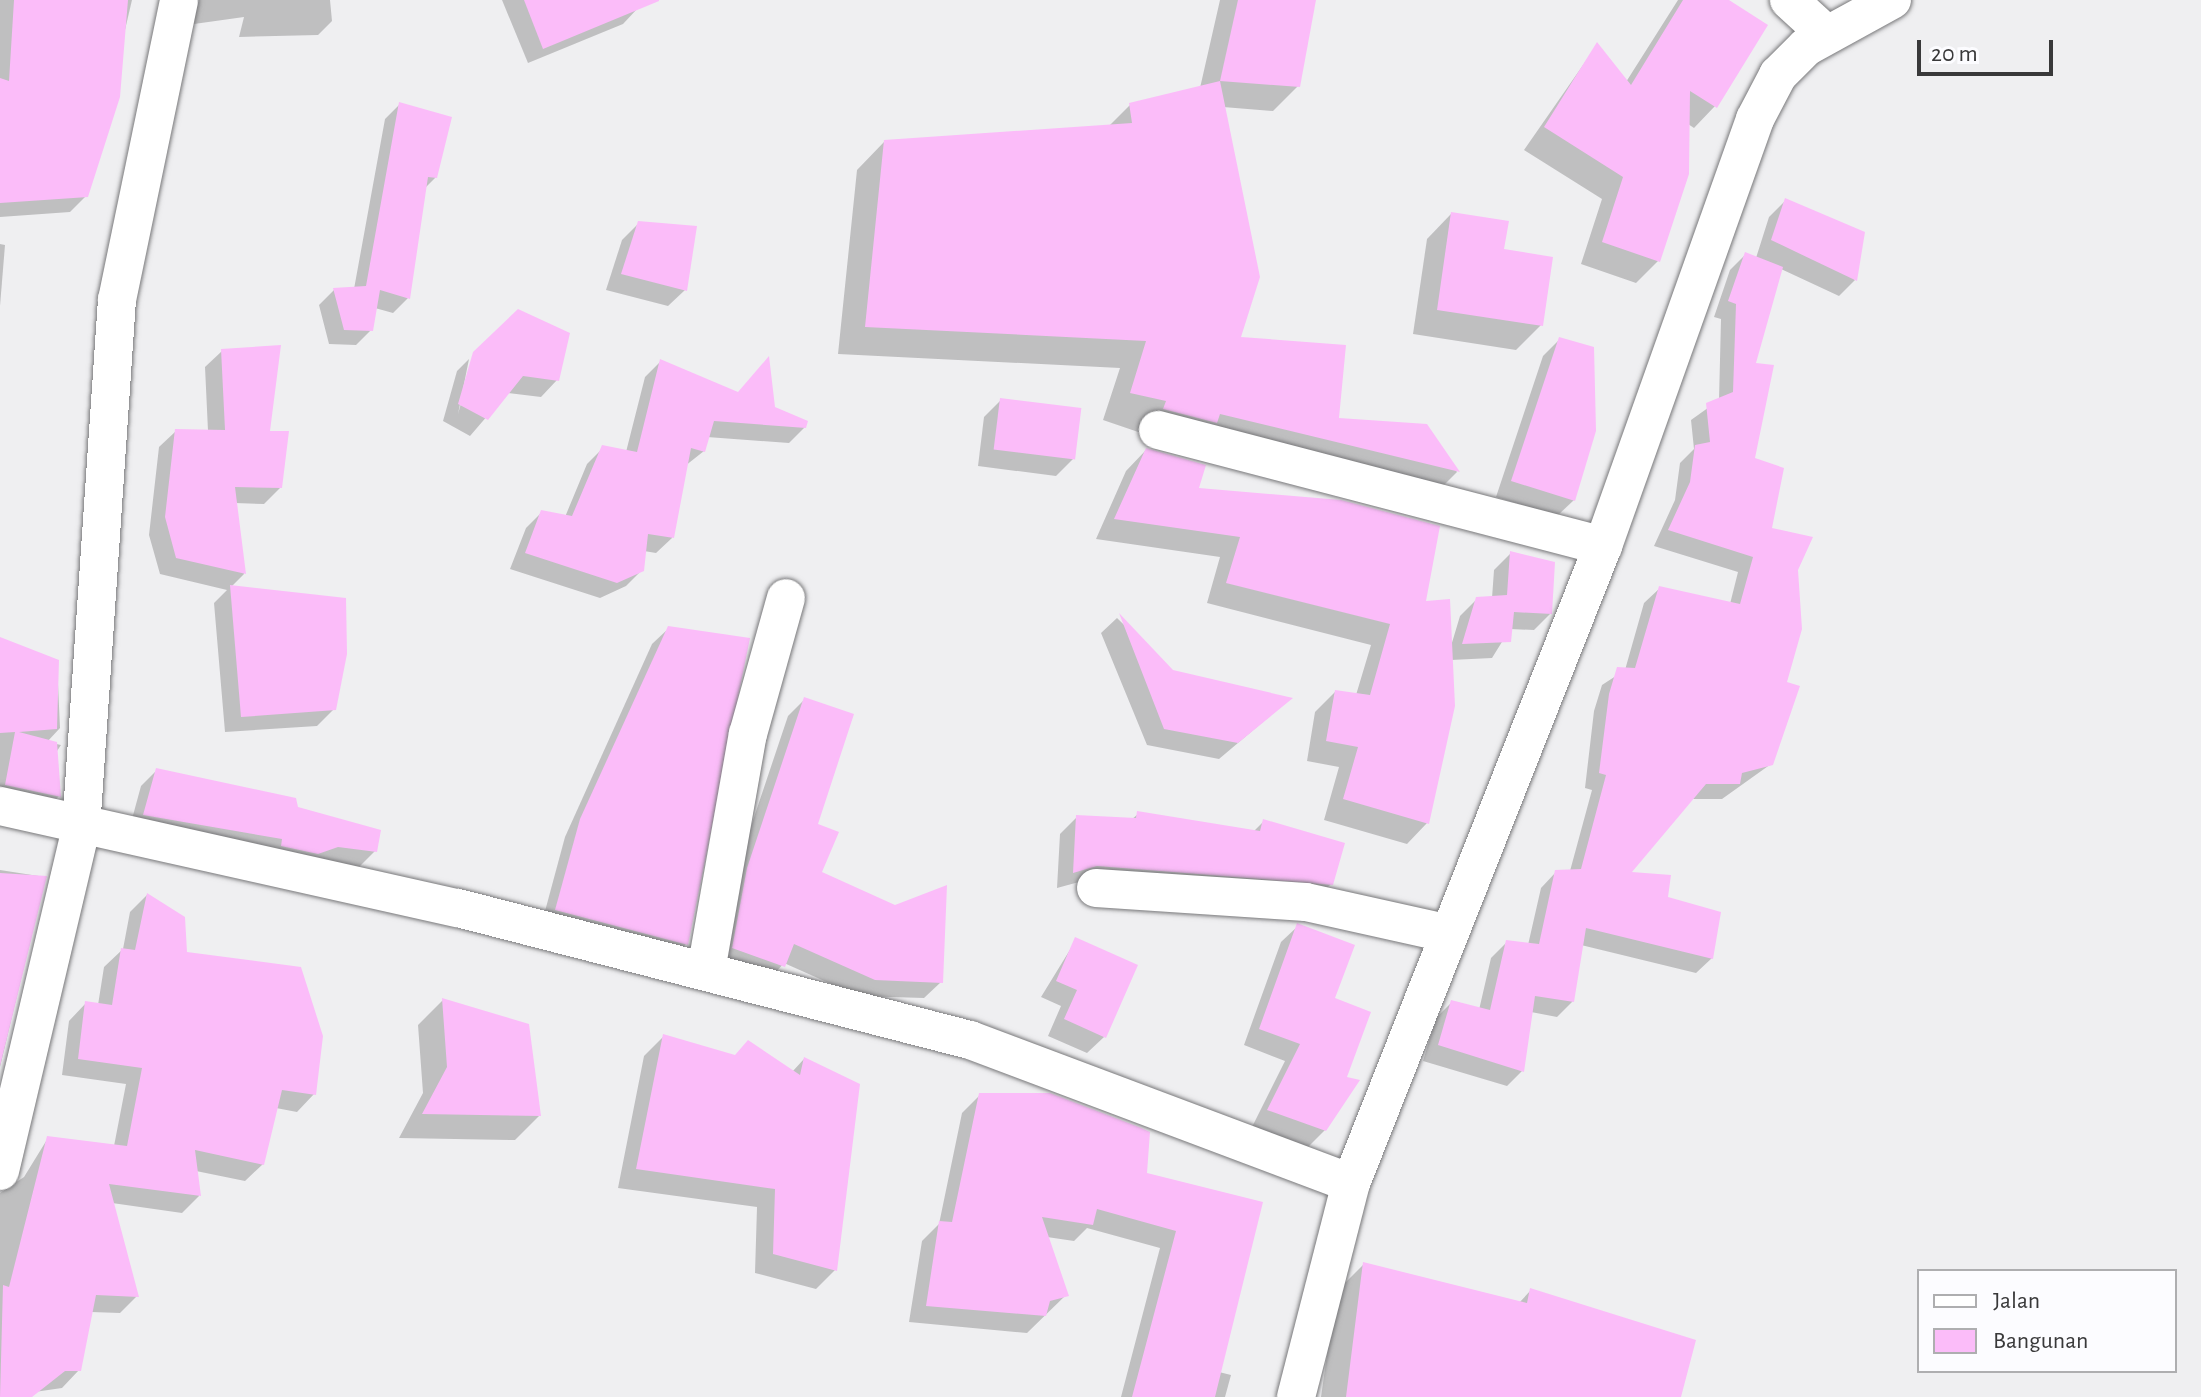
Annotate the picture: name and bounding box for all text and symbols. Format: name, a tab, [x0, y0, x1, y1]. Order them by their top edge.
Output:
scale bar	[1921, 24, 2057, 74]
text: 20 m	[1931, 42, 1978, 66]
legend	[1917, 1269, 2177, 1373]
text: Jalan	[1993, 1289, 2040, 1313]
text: Bangunan	[1993, 1329, 2088, 1353]

